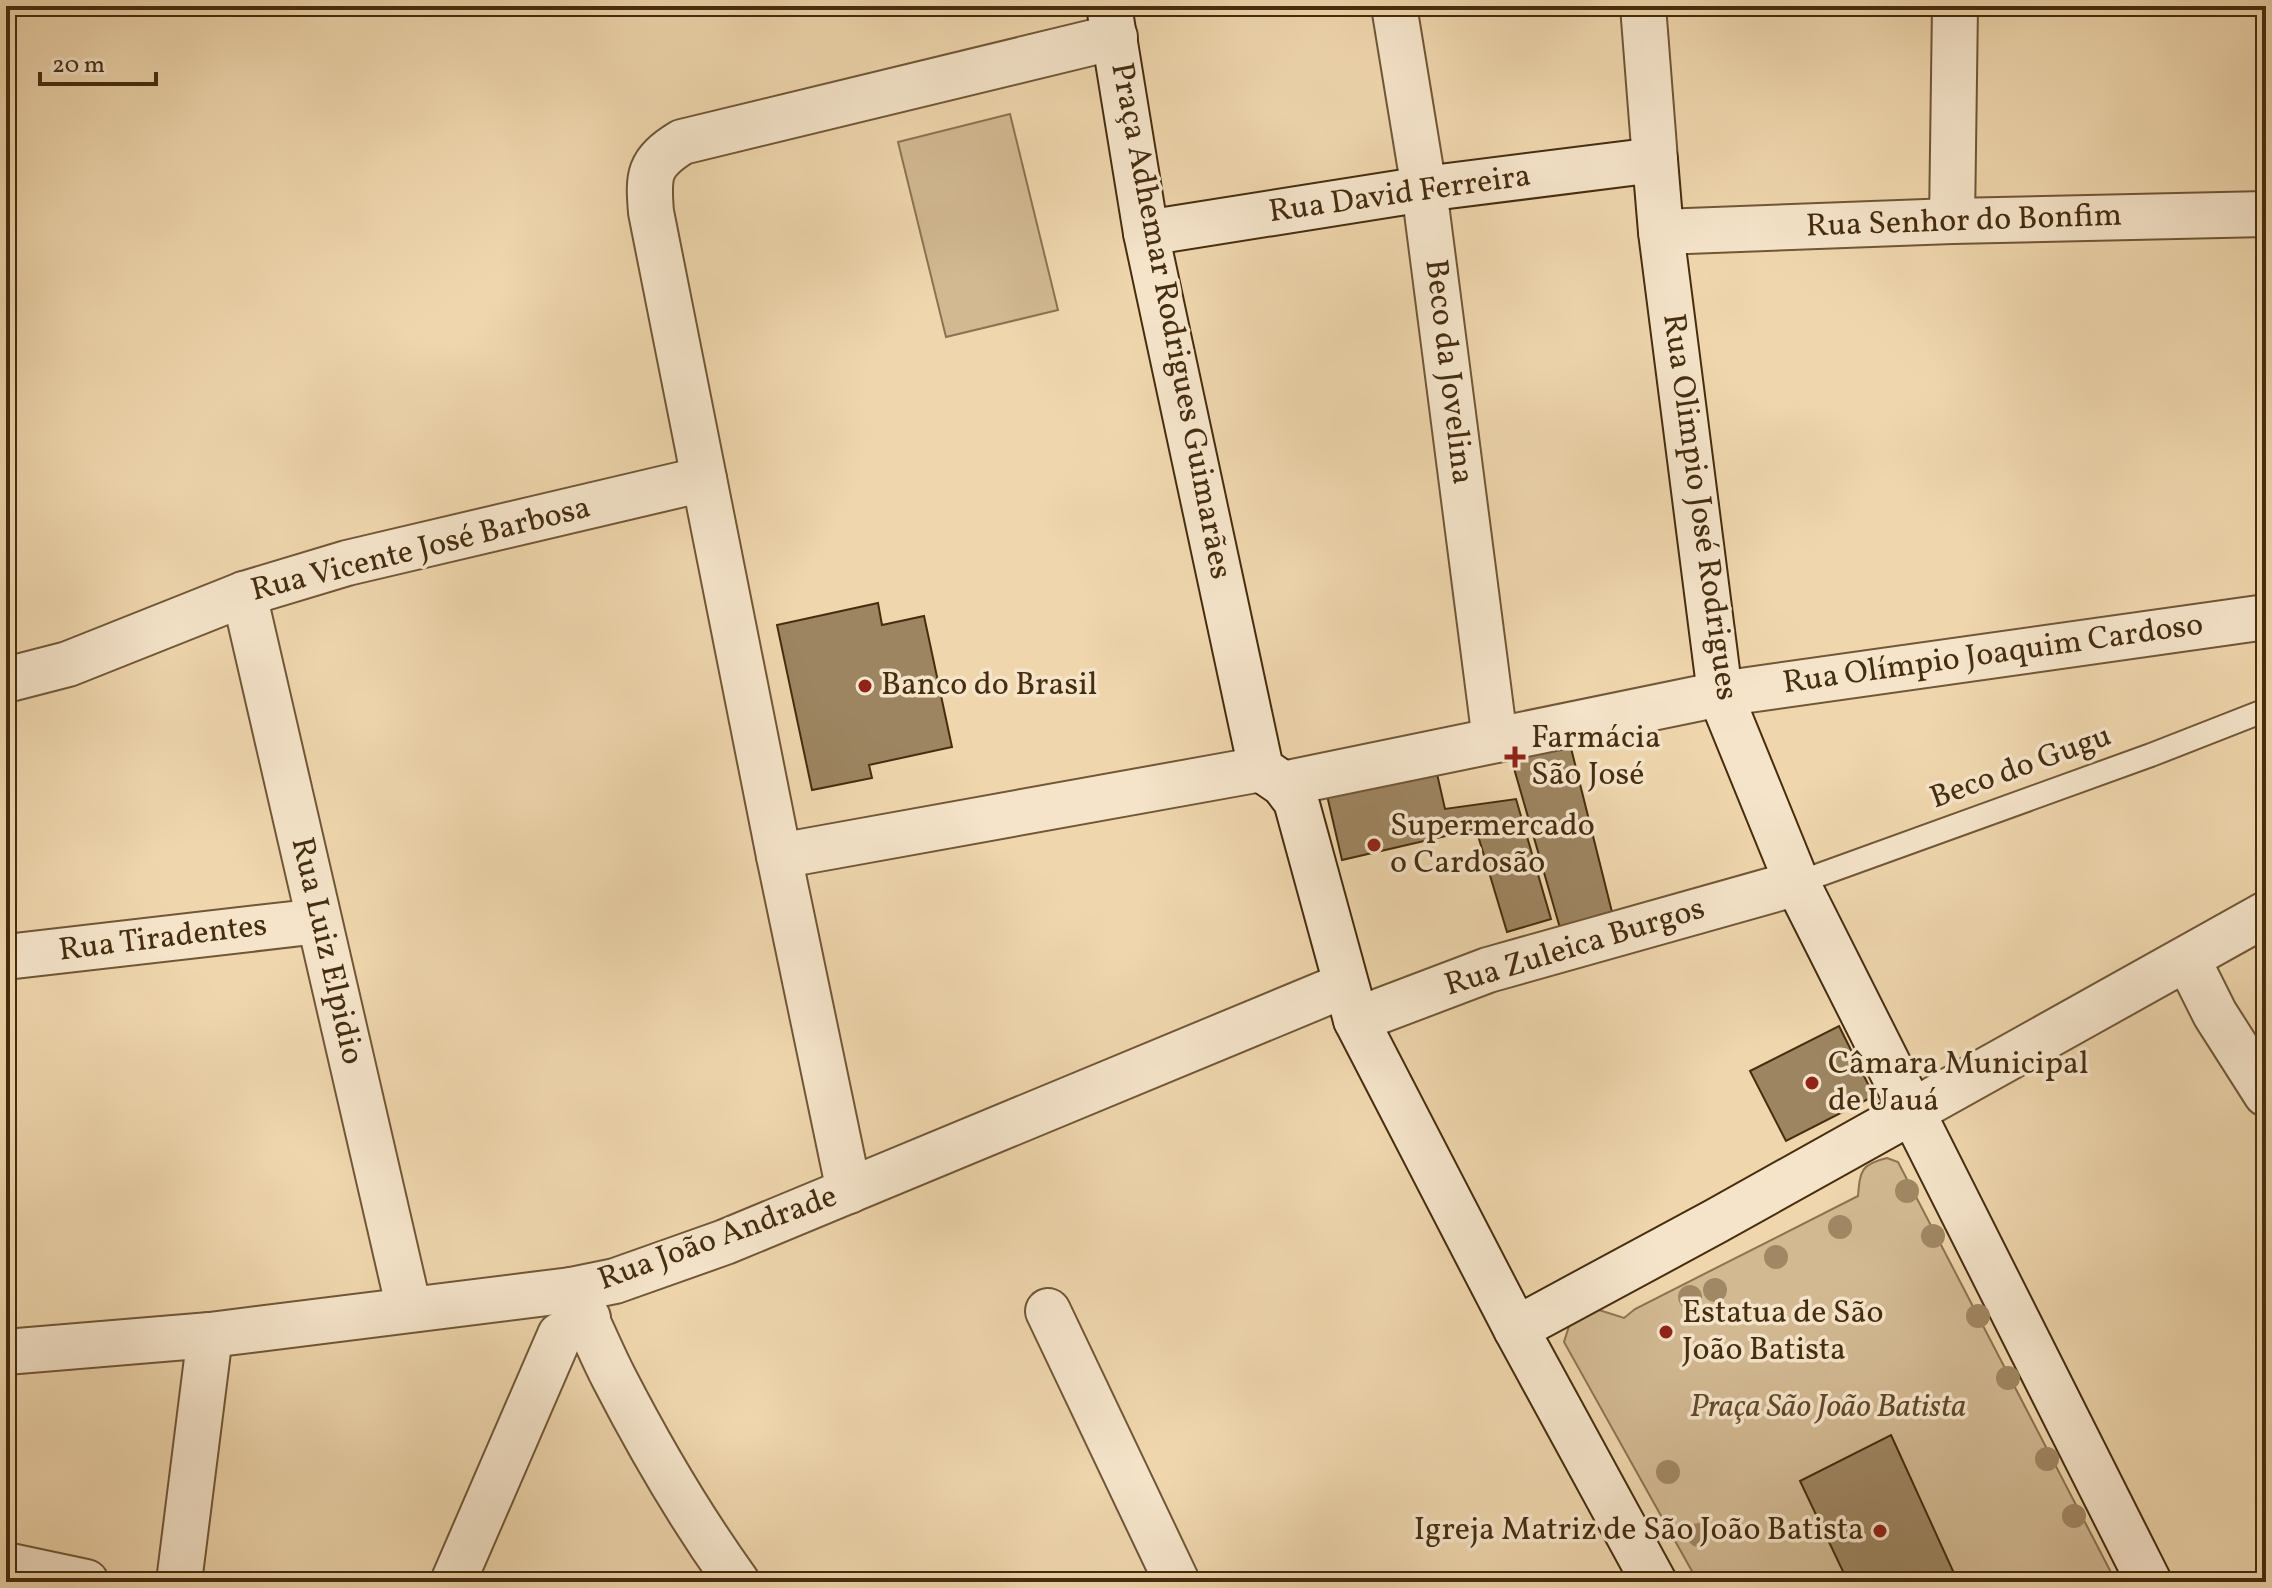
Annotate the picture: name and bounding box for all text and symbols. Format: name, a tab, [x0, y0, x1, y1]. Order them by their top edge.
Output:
scale bar	[40, 36, 156, 86]
text: 20 m	[52, 49, 105, 83]
street label: Praça Adhemar Rodrigues Guimarães	[1098, 59, 1242, 583]
street label: Rua David Ferreira	[1266, 155, 1534, 235]
street label: Rua Senhor do Bonfim	[1805, 194, 2123, 250]
street label: Beco da Jovelina	[1412, 257, 1484, 487]
street label: Rua Olimpio José Rodrigues	[1650, 311, 1748, 703]
street label: Rua Vicente José Barbosa	[247, 486, 595, 614]
street label: Rua Olímpio Joaquim Cardoso	[1780, 604, 2206, 706]
place label: Banco do Brasil	[881, 664, 1097, 708]
marker: Banco do Brasil	[856, 677, 874, 695]
street label: Beco do Gugu	[1924, 715, 2118, 821]
place label: Farmácia São José	[1531, 717, 1661, 798]
marker: Farmácia São José	[1506, 748, 1524, 766]
place label: Supermercado o Cardosão	[1390, 805, 1595, 886]
street label: Rua Luiz Elpidio	[278, 833, 374, 1069]
marker: Supermercado o Cardosão	[1365, 836, 1383, 854]
street label: Rua Zuleica Burgos	[1439, 887, 1711, 1009]
street label: Rua Tiradentes	[56, 904, 270, 974]
place label: Câmara Municipal de Uauá	[1828, 1043, 2089, 1124]
marker: Câmara Municipal de Uauá	[1803, 1074, 1821, 1092]
street label: Rua João Andrade	[592, 1175, 844, 1303]
place label: Estatua de São João Batista	[1682, 1292, 1883, 1373]
marker: Estatua de São João Batista	[1657, 1323, 1675, 1341]
park label: Praça São João Batista	[1690, 1386, 1966, 1430]
place label: Igreja Matriz de São João Batista	[1414, 1509, 1864, 1553]
marker: Igreja Matriz de São João Batista	[1871, 1522, 1889, 1540]

